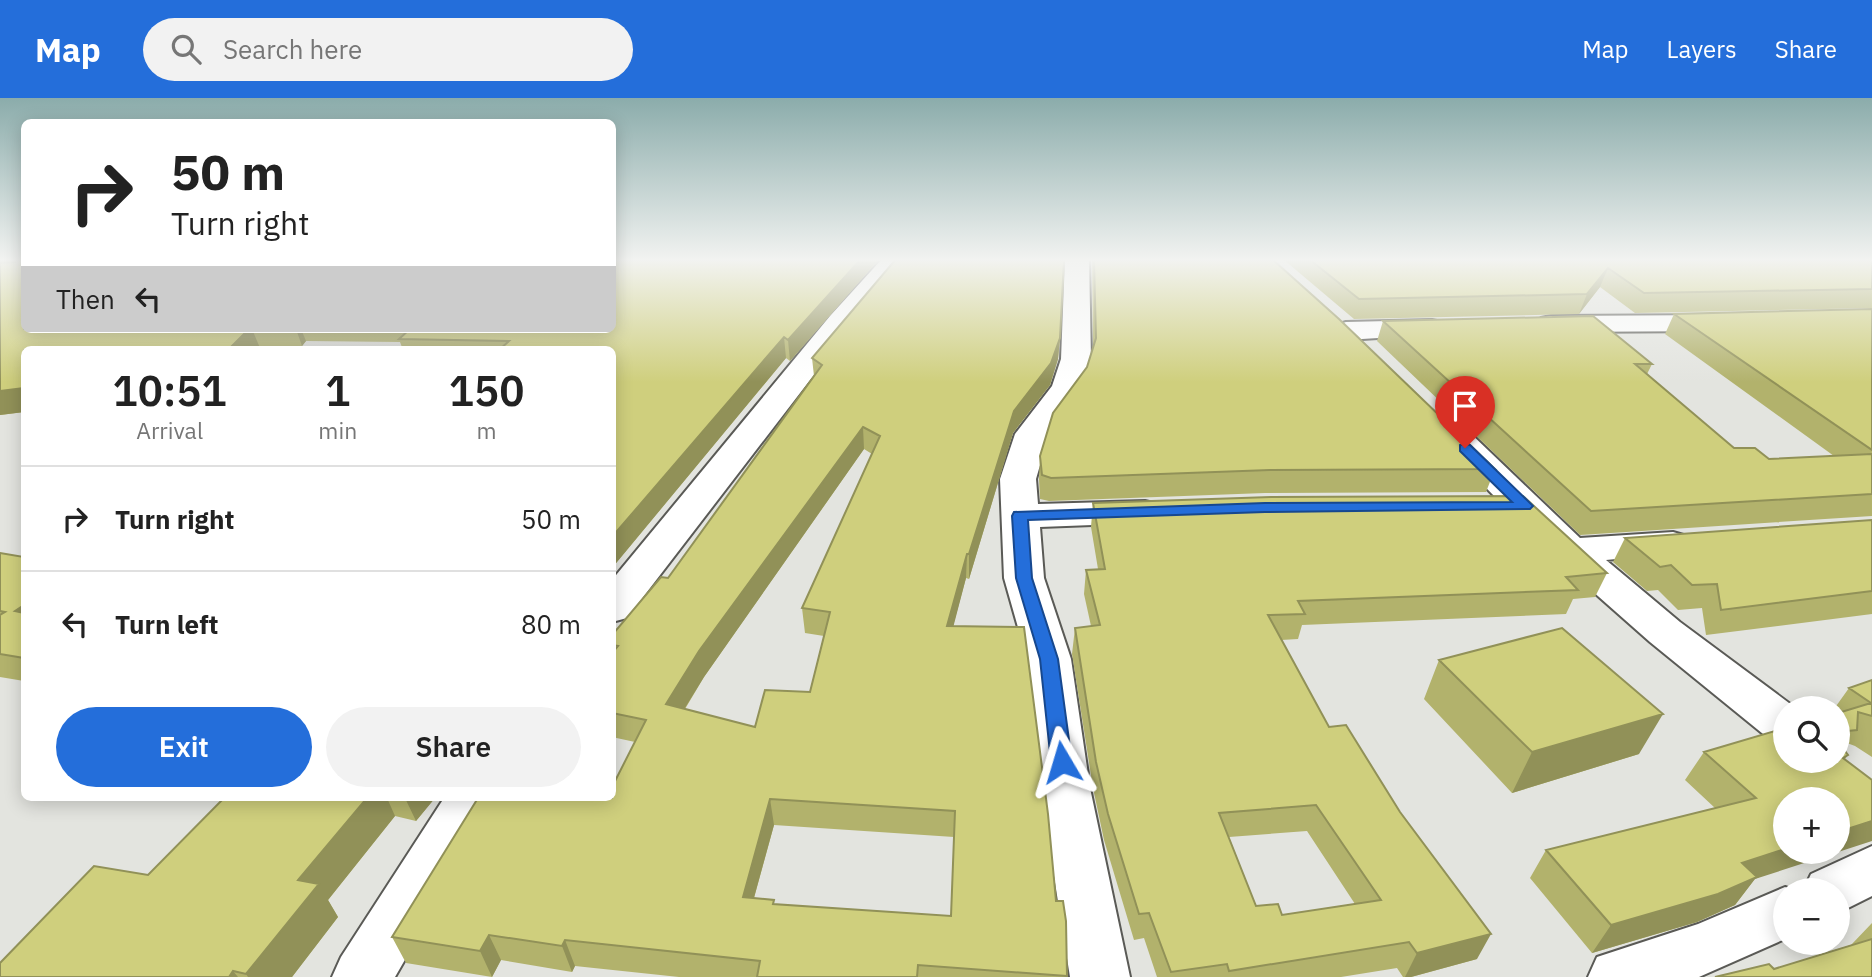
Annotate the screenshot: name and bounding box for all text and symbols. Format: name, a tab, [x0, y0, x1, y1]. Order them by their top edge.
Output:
search box	[143, 18, 633, 81]
text: Map	[35, 28, 101, 71]
icon: search	[167, 30, 205, 68]
text: Search here	[223, 32, 362, 66]
text: Map	[1582, 33, 1629, 65]
text: Layers	[1667, 33, 1737, 65]
text: Share	[1775, 33, 1837, 65]
text: 50 m	[171, 140, 285, 203]
icon: right	[56, 147, 147, 238]
text: Turn right	[171, 202, 309, 244]
icon: left	[129, 280, 167, 318]
text: Then	[56, 282, 115, 316]
text: 10:51	[113, 363, 227, 418]
text: 1	[325, 363, 350, 418]
text: 150	[449, 363, 524, 418]
pin	[1435, 376, 1495, 448]
icon: arrive	[1446, 387, 1484, 425]
text: Arrival	[136, 415, 203, 445]
text: min	[318, 415, 357, 445]
text: m	[477, 415, 497, 445]
icon: right	[56, 500, 94, 538]
text: Turn right	[115, 502, 234, 536]
text: 50 m	[521, 502, 581, 536]
icon: left	[56, 605, 94, 643]
text: Turn left	[115, 607, 218, 641]
text: 80 m	[521, 607, 581, 641]
map controls	[1773, 696, 1850, 955]
button: search	[1773, 696, 1850, 773]
button: Exit	[56, 707, 312, 787]
button: Share	[326, 707, 581, 787]
position arrow	[1025, 725, 1099, 799]
button: +	[1773, 787, 1850, 864]
button: −	[1773, 878, 1850, 955]

